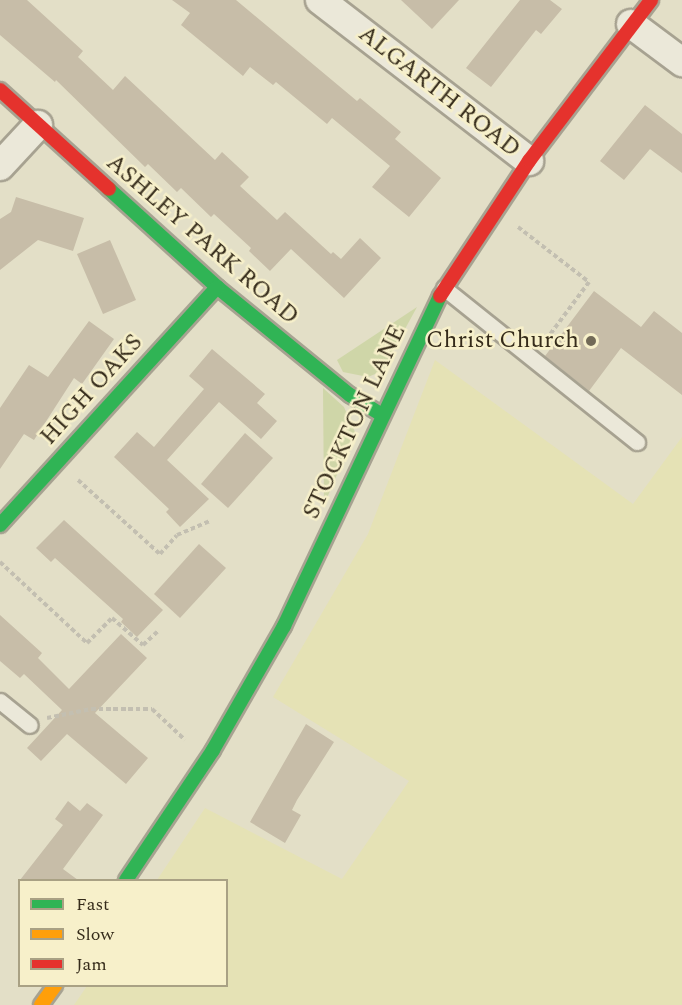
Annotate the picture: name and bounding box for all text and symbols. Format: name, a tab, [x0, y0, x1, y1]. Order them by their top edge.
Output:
street label: ALGARTH ROAD	[352, 20, 526, 164]
street label: ASHLEY PARK ROAD	[100, 149, 304, 331]
street label: STOCKTON LANE	[297, 320, 413, 524]
place label: Christ Church	[426, 327, 579, 355]
street label: HIGH OAKS	[35, 329, 149, 451]
marker: Christ Church	[584, 334, 598, 348]
legend	[18, 879, 228, 987]
text: Fast	[76, 891, 109, 918]
text: Slow	[76, 921, 114, 948]
text: Jam	[76, 951, 107, 978]

